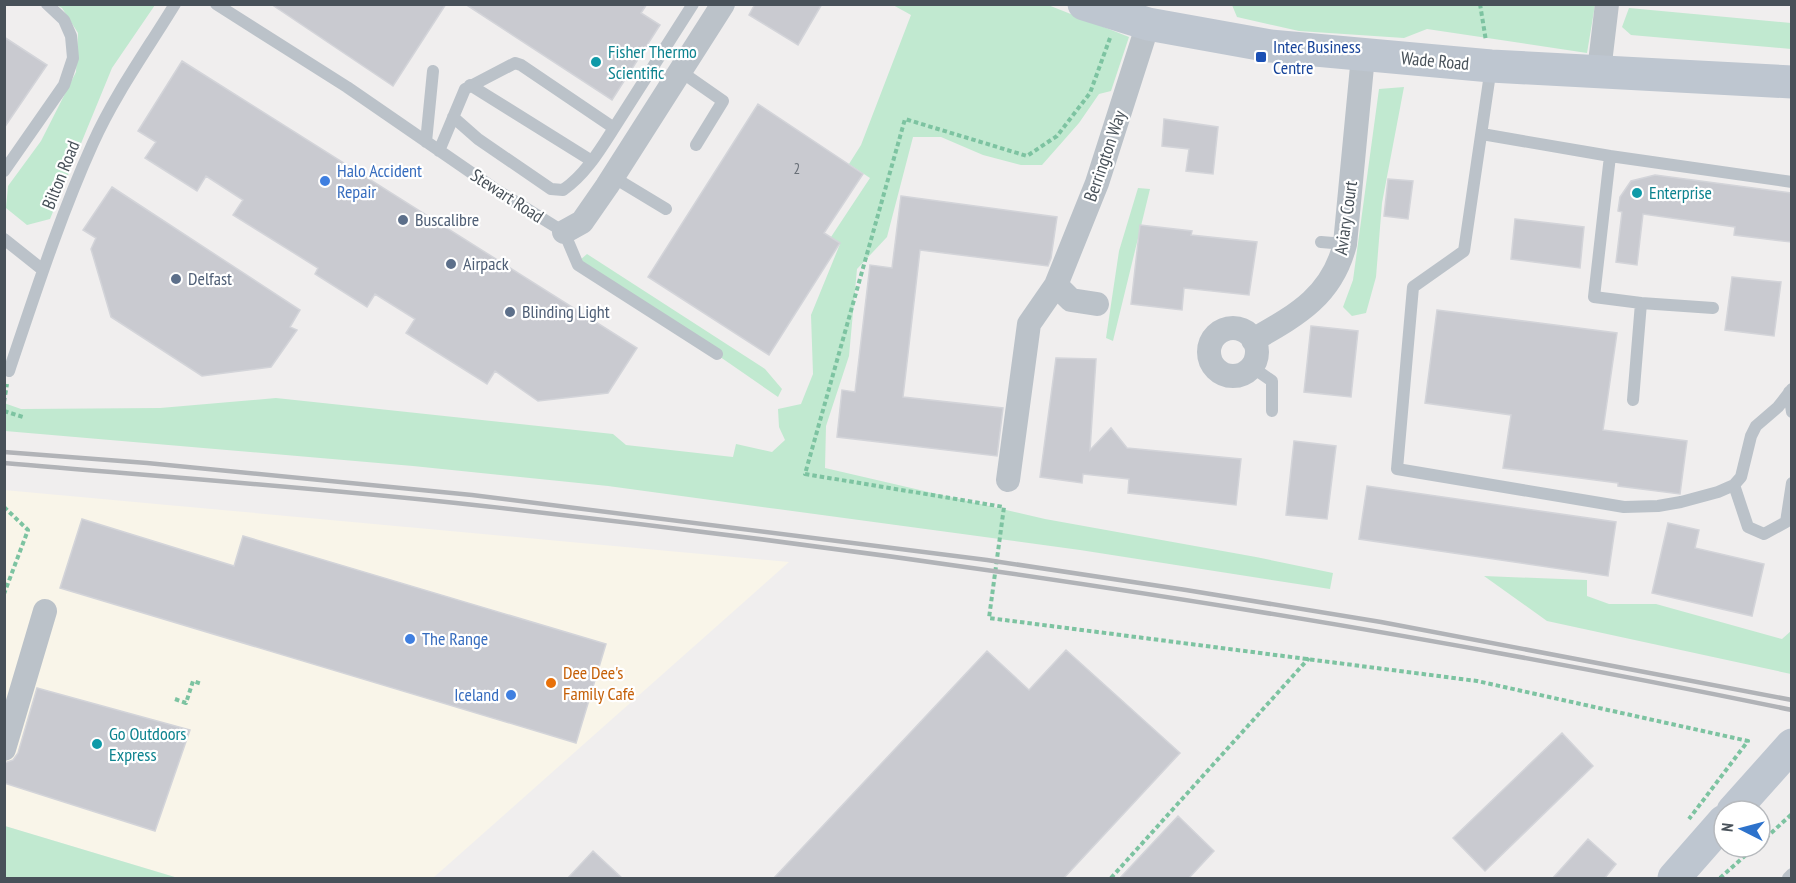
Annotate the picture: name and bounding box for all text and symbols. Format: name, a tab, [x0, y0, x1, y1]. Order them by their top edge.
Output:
place label: Intec Business Centre	[1273, 35, 1361, 79]
place label: Fisher Thermo Scientific	[608, 40, 697, 84]
street label: Wade Road	[1400, 46, 1470, 75]
marker: Intec Business Centre	[1254, 50, 1268, 64]
marker: Fisher Thermo Scientific	[589, 55, 603, 69]
street label: Berrington Way	[1078, 107, 1131, 204]
street label: Bilton Road	[36, 137, 85, 212]
place label: Halo Accident Repair	[337, 159, 422, 203]
house number: 2	[794, 159, 800, 178]
street label: Stewart Road	[466, 163, 548, 228]
marker: Halo Accident Repair	[318, 174, 332, 188]
street label: Aviary Court	[1329, 179, 1362, 257]
place label: Enterprise	[1649, 181, 1712, 204]
marker: Enterprise	[1630, 186, 1644, 200]
place label: Buscalibre	[415, 208, 479, 231]
marker: Buscalibre	[396, 213, 410, 227]
place label: Airpack	[463, 252, 509, 275]
marker: Airpack	[444, 257, 458, 271]
place label: Delfast	[188, 267, 232, 290]
marker: Delfast	[169, 272, 183, 286]
place label: Blinding Light	[522, 300, 610, 323]
marker: Blinding Light	[503, 305, 517, 319]
place label: The Range	[422, 627, 488, 650]
marker: The Range	[403, 632, 417, 646]
place label: Dee Dee's Family Café	[563, 661, 635, 705]
marker: Dee Dee's Family Café	[544, 676, 558, 690]
place label: Iceland	[454, 683, 499, 706]
marker: Iceland	[504, 688, 518, 702]
place label: Go Outdoors Express	[109, 722, 186, 766]
marker: Go Outdoors Express	[90, 737, 104, 751]
north arrow	[1712, 799, 1772, 859]
text: N	[1717, 822, 1737, 833]

